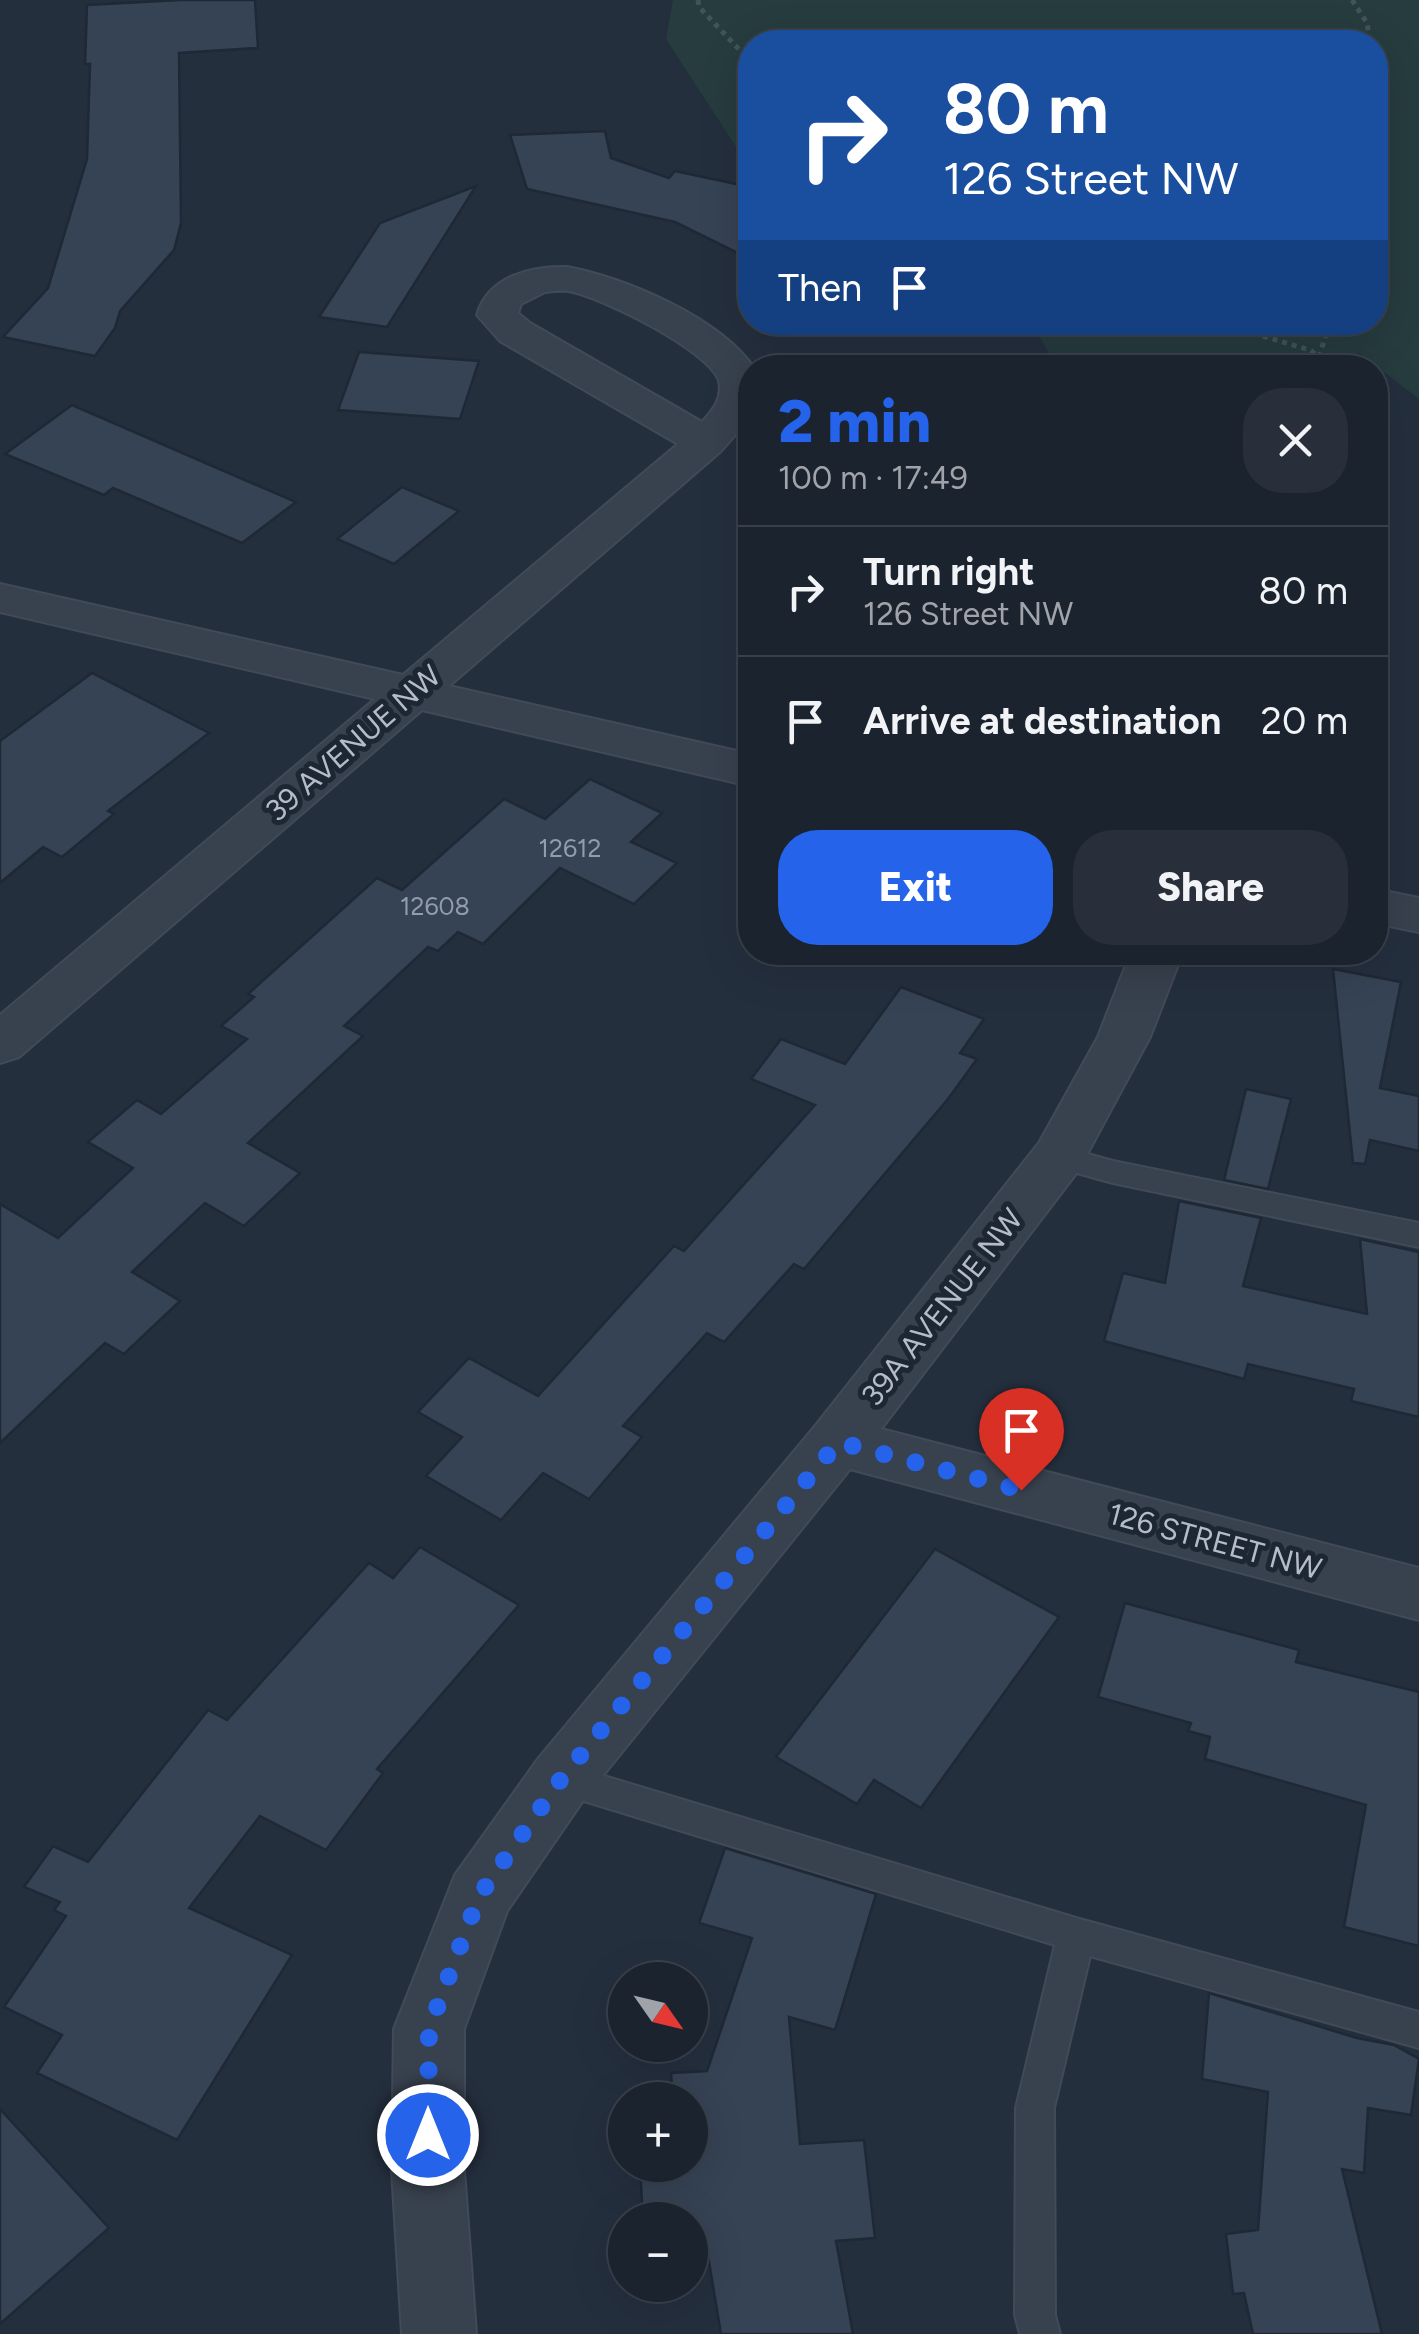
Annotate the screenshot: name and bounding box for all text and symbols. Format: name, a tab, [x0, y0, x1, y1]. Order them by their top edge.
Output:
text: 80 m	[943, 66, 1109, 151]
icon: right	[778, 70, 908, 200]
text: 126 Street NW	[943, 151, 1238, 205]
icon: arrive	[882, 260, 937, 315]
text: Then	[778, 265, 862, 311]
text: 2 min	[778, 385, 931, 457]
button: close	[1243, 388, 1348, 493]
text: 100 m · 17:49	[778, 459, 968, 497]
text: Turn right	[863, 549, 1035, 595]
icon: right	[778, 564, 833, 619]
text: 80 m	[1259, 568, 1348, 614]
text: 126 Street NW	[863, 595, 1073, 633]
street label: 39 AVENUE NW	[258, 657, 448, 829]
icon: arrive	[778, 694, 833, 749]
text: Arrive at destination	[863, 698, 1221, 744]
text: 20 m	[1261, 698, 1348, 744]
button: Exit	[778, 830, 1053, 945]
button: Share	[1073, 830, 1348, 945]
house number: 12612	[539, 833, 601, 863]
house number: 12608	[400, 891, 470, 921]
street label: 39A AVENUE NW	[853, 1201, 1031, 1413]
pin	[979, 1388, 1064, 1491]
icon: arrive	[994, 1403, 1049, 1458]
street label: 126 STREET NW	[1105, 1495, 1326, 1587]
north arrow	[608, 1962, 708, 2062]
map controls	[608, 1962, 708, 2302]
button: +	[608, 2082, 708, 2182]
position arrow	[376, 2083, 480, 2187]
button: −	[608, 2202, 708, 2302]

